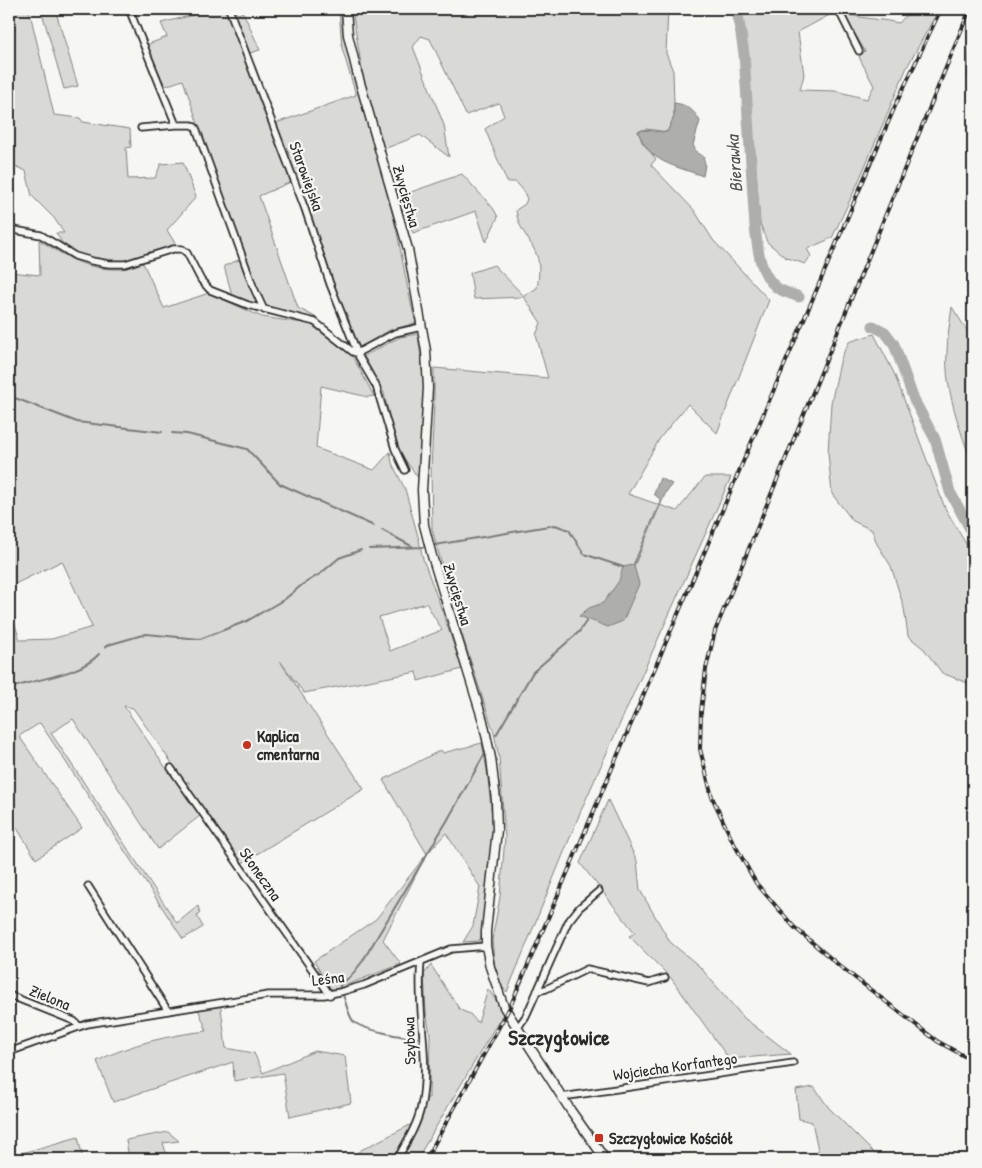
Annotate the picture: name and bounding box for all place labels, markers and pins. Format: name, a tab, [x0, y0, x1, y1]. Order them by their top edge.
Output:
place label: Kaplica cmentarna	[257, 725, 320, 765]
marker: Kaplica cmentarna	[241, 739, 253, 751]
place label: Szczygłowice Kościół	[609, 1127, 733, 1150]
marker: Szczygłowice Kościół	[593, 1132, 605, 1144]

